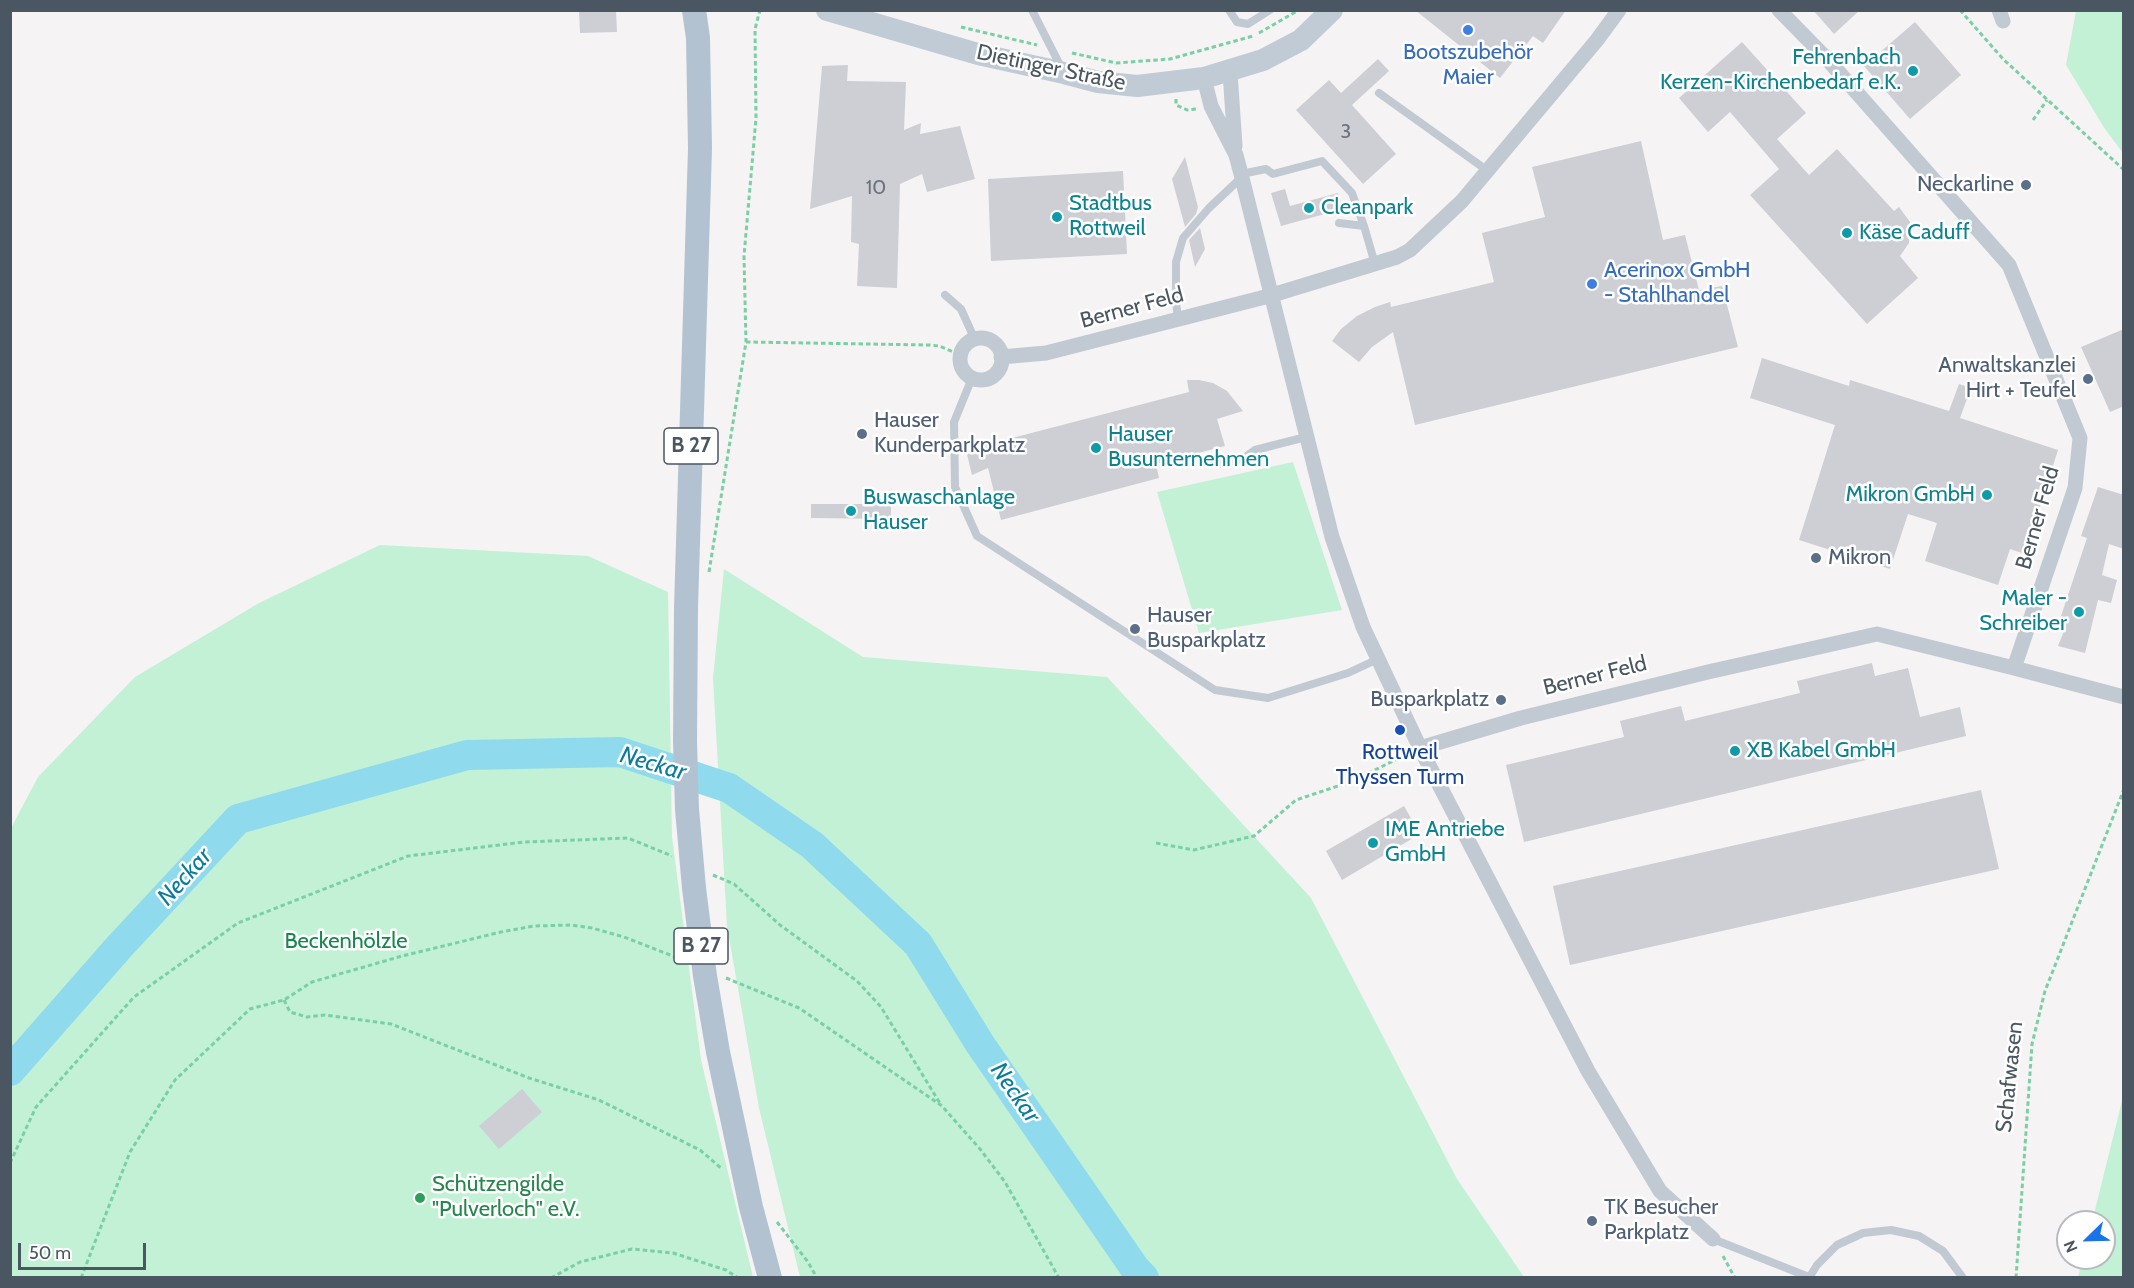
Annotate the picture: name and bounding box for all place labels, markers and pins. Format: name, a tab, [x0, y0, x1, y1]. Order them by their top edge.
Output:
marker: Bootszubehör Maier	[1461, 23, 1475, 37]
place label: Bootszubehör Maier	[1403, 40, 1533, 92]
place label: Fehrenbach Kerzen-Kirchenbedarf e.K.	[1660, 45, 1901, 96]
marker: Fehrenbach Kerzen-Kirchenbedarf e.K.	[1906, 64, 1920, 78]
place label: Neckarline	[1917, 172, 2014, 198]
marker: Neckarline	[2019, 178, 2033, 192]
place label: Stadtbus Rottweil	[1069, 191, 1152, 242]
place label: Cleanpark	[1321, 195, 1413, 221]
marker: Cleanpark	[1302, 201, 1316, 215]
marker: Stadtbus Rottweil	[1050, 210, 1064, 224]
place label: Käse Caduff	[1859, 220, 1970, 246]
marker: Käse Caduff	[1840, 226, 1854, 240]
place label: Acerinox GmbH - Stahlhandel	[1604, 258, 1751, 310]
marker: Acerinox GmbH - Stahlhandel	[1585, 277, 1599, 291]
place label: Anwaltskanzlei Hirt + Teufel	[1938, 353, 2076, 404]
marker: Anwaltskanzlei Hirt + Teufel	[2081, 372, 2095, 386]
place label: Hauser Kunderparkplatz	[874, 408, 1025, 460]
place label: Hauser Busunternehmen	[1108, 422, 1269, 474]
marker: Hauser Kunderparkplatz	[855, 427, 869, 441]
marker: Hauser Busunternehmen	[1089, 441, 1103, 455]
place label: Mikron GmbH	[1846, 482, 1975, 508]
place label: Buswaschanlage Hauser	[863, 485, 1015, 536]
marker: Mikron GmbH	[1980, 488, 1994, 502]
marker: Buswaschanlage Hauser	[844, 504, 858, 518]
place label: Mikron	[1828, 545, 1891, 571]
marker: Mikron	[1809, 551, 1823, 565]
place label: Maler - Schreiber	[1979, 586, 2067, 638]
place label: Hauser Busparkplatz	[1147, 603, 1266, 654]
marker: Maler - Schreiber	[2072, 605, 2086, 619]
marker: Hauser Busparkplatz	[1128, 622, 1142, 636]
place label: Busparkplatz	[1370, 687, 1489, 713]
marker: Busparkplatz	[1494, 693, 1508, 707]
marker: Rottweil Thyssen Turm	[1393, 723, 1407, 737]
place label: XB Kabel GmbH	[1747, 738, 1896, 764]
place label: Rottweil Thyssen Turm	[1336, 740, 1464, 792]
marker: XB Kabel GmbH	[1728, 744, 1742, 758]
place label: IME Antriebe GmbH	[1385, 817, 1505, 868]
marker: IME Antriebe GmbH	[1366, 836, 1380, 850]
place label: Schützengilde "Pulverloch" e.V.	[432, 1172, 580, 1224]
marker: Schützengilde "Pulverloch" e.V.	[413, 1191, 427, 1205]
place label: TK Besucher Parkplatz	[1604, 1195, 1718, 1246]
marker: TK Besucher Parkplatz	[1585, 1214, 1599, 1228]

